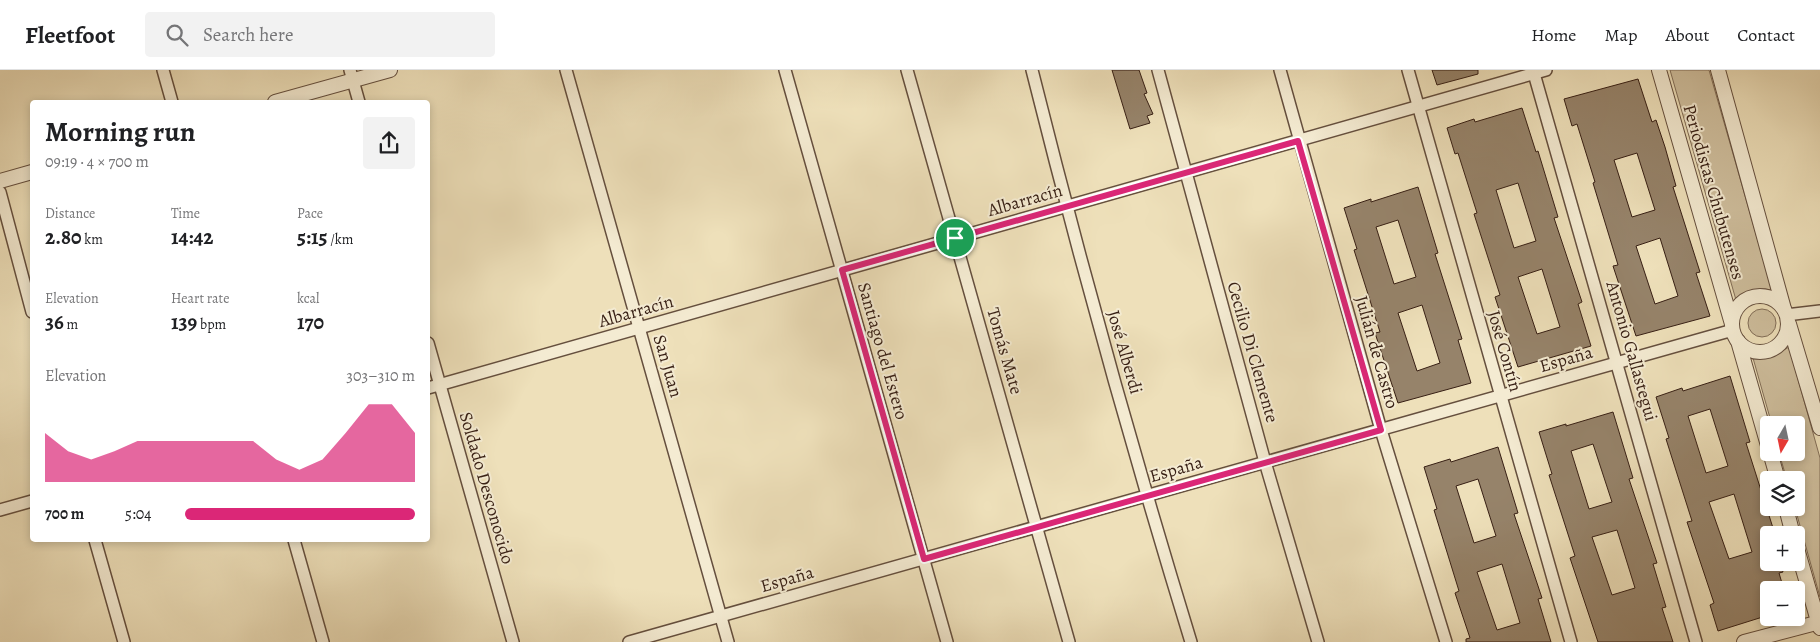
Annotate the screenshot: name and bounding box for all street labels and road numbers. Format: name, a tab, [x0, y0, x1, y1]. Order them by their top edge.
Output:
street label: Periodistas Chubutenses	[1678, 102, 1750, 282]
street label: Albarracín	[984, 178, 1065, 222]
street label: Antonio Gallastegui	[1600, 277, 1663, 424]
street label: Cecilio Di Clemente	[1221, 279, 1285, 425]
street label: Santiago del Estero	[852, 280, 914, 422]
street label: Albarracín	[595, 289, 676, 333]
street label: Julián de Castro	[1349, 293, 1405, 411]
street label: Tomás Mate	[981, 305, 1029, 397]
street label: José Alberdi	[1102, 307, 1148, 397]
street label: José Contín	[1482, 307, 1528, 395]
street label: San Juan	[648, 332, 688, 400]
street label: España	[1537, 340, 1596, 378]
street label: Soldado Desconocido	[454, 409, 520, 567]
street label: España	[1147, 450, 1206, 488]
street label: España	[758, 560, 817, 598]

